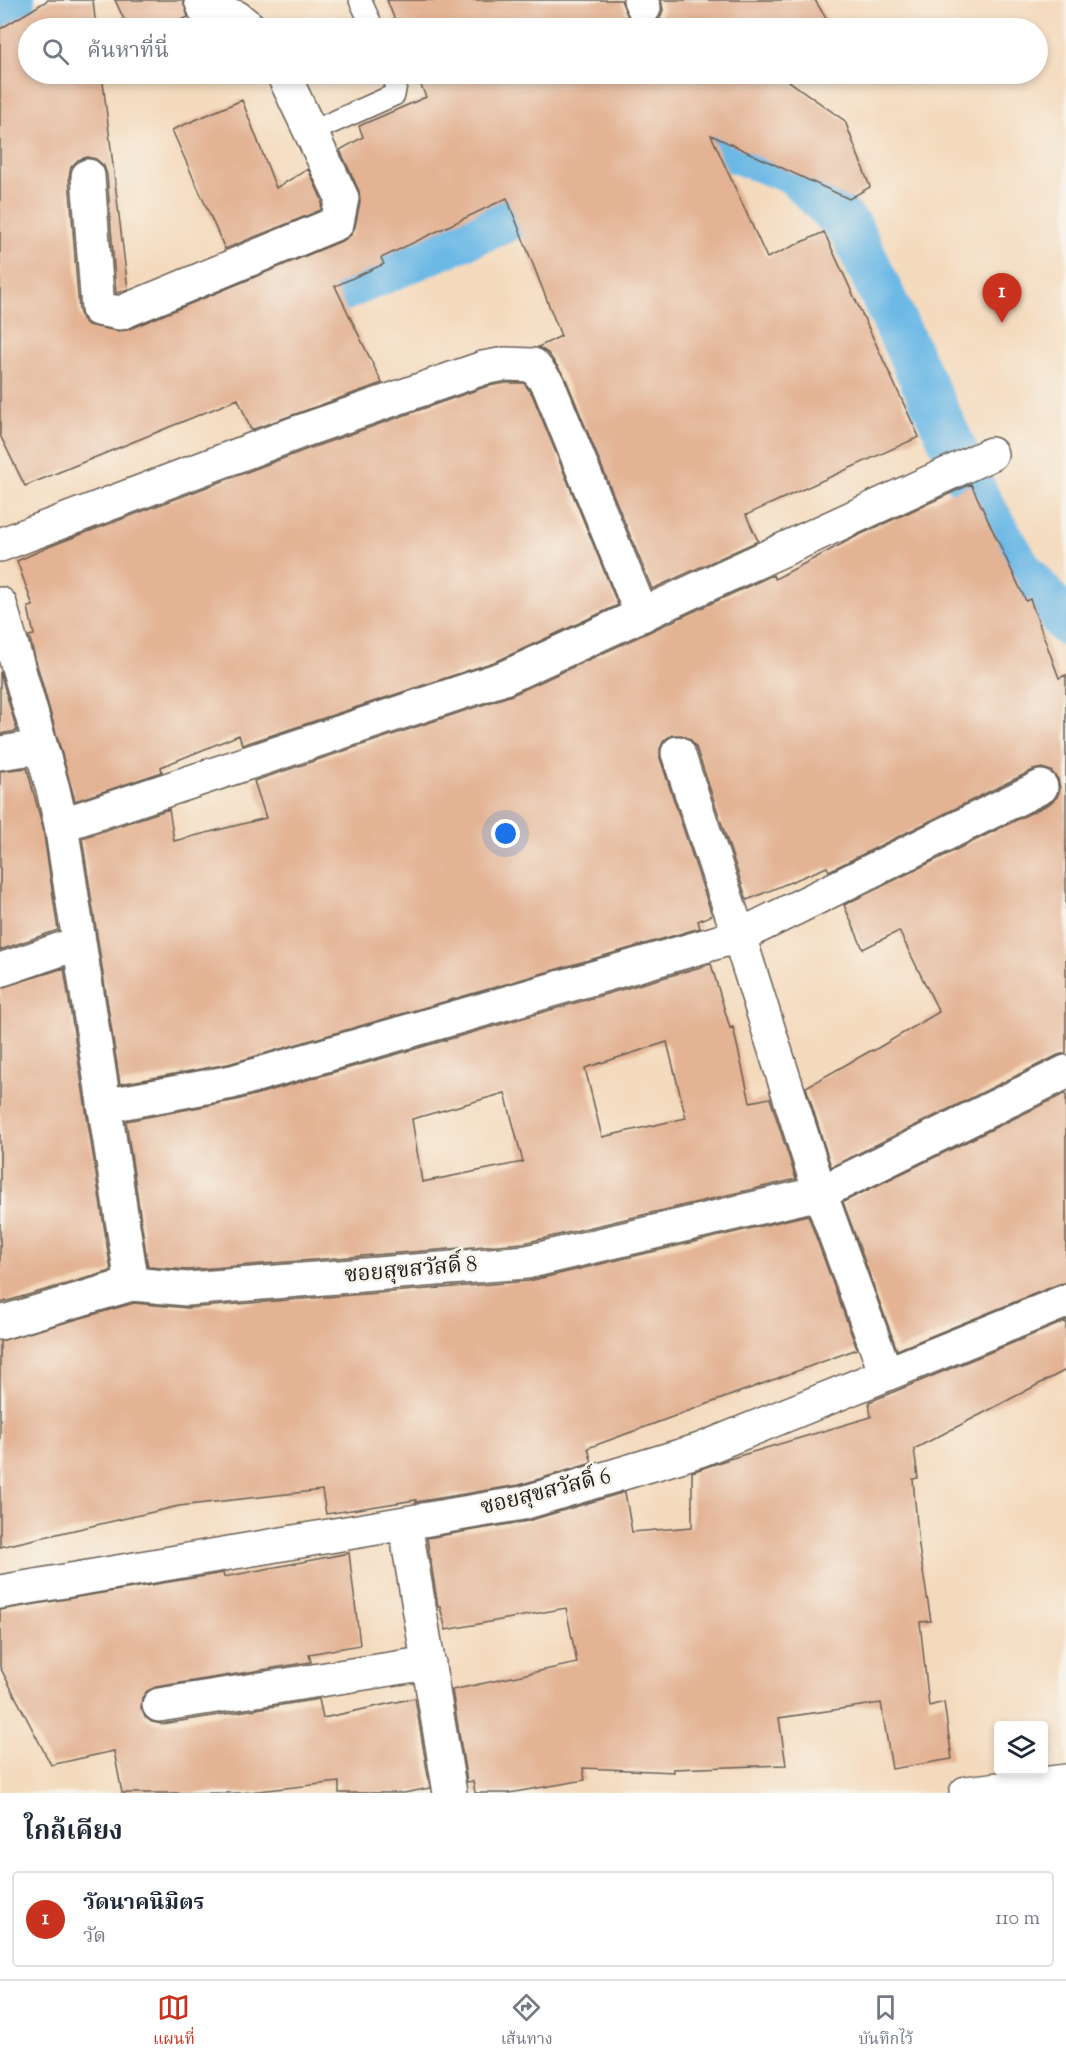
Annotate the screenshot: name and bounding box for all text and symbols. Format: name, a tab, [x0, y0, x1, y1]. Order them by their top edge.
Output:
search box	[18, 18, 1048, 84]
icon: search	[39, 35, 72, 68]
text: ค้นหาที่นี่	[87, 36, 169, 68]
pin: 1	[982, 274, 1022, 323]
your location	[491, 819, 520, 848]
street label: ซอยสุขสวัสดิ์ 8	[343, 1247, 479, 1293]
street label: ซอยสุขสวัสดิ์ 6	[477, 1459, 615, 1525]
map controls	[994, 1721, 1048, 1775]
button: layers	[994, 1721, 1048, 1775]
text: ใกล้เคียง	[24, 1814, 123, 1851]
text: วัดนาคนิมิตร	[83, 1888, 205, 1920]
text: 1	[42, 1905, 49, 1934]
text: 110 m	[995, 1905, 1040, 1934]
text: วัด	[83, 1923, 106, 1952]
tab: แผนที่	[153, 1991, 195, 2053]
tab: เส้นทาง	[501, 1991, 553, 2053]
tab: บันทึกไว้	[859, 1991, 913, 2053]

